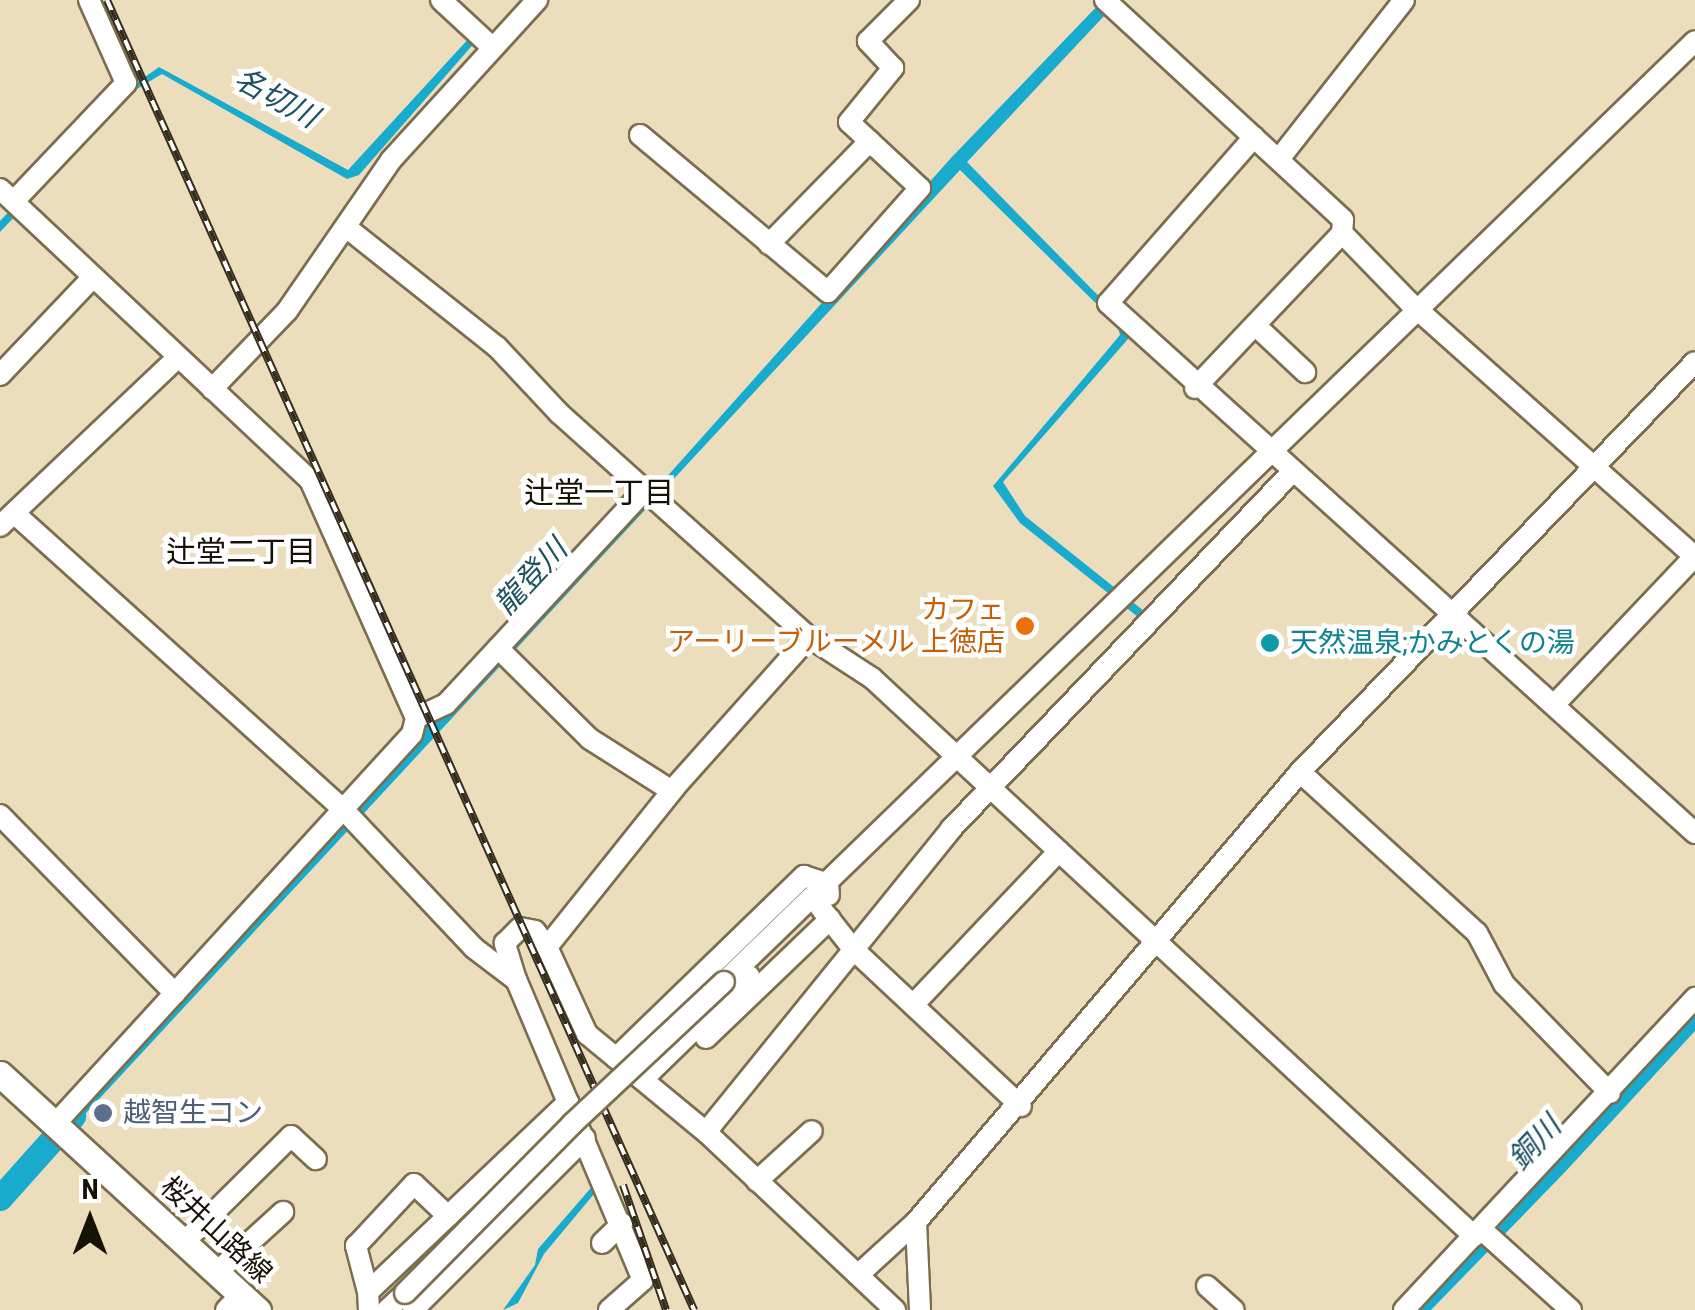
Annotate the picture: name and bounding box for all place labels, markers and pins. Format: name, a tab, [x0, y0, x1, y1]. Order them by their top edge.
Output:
place label: カフェ アーリーブルーメル 上徳店	[664, 593, 1005, 659]
marker: カフェ アーリーブルーメル 上徳店	[1014, 615, 1036, 637]
place label: 天然温泉;かみとくの湯	[1290, 626, 1576, 660]
marker: 天然温泉;かみとくの湯	[1259, 632, 1281, 654]
place label: 越智生コン	[123, 1096, 263, 1130]
marker: 越智生コン	[92, 1102, 114, 1124]

